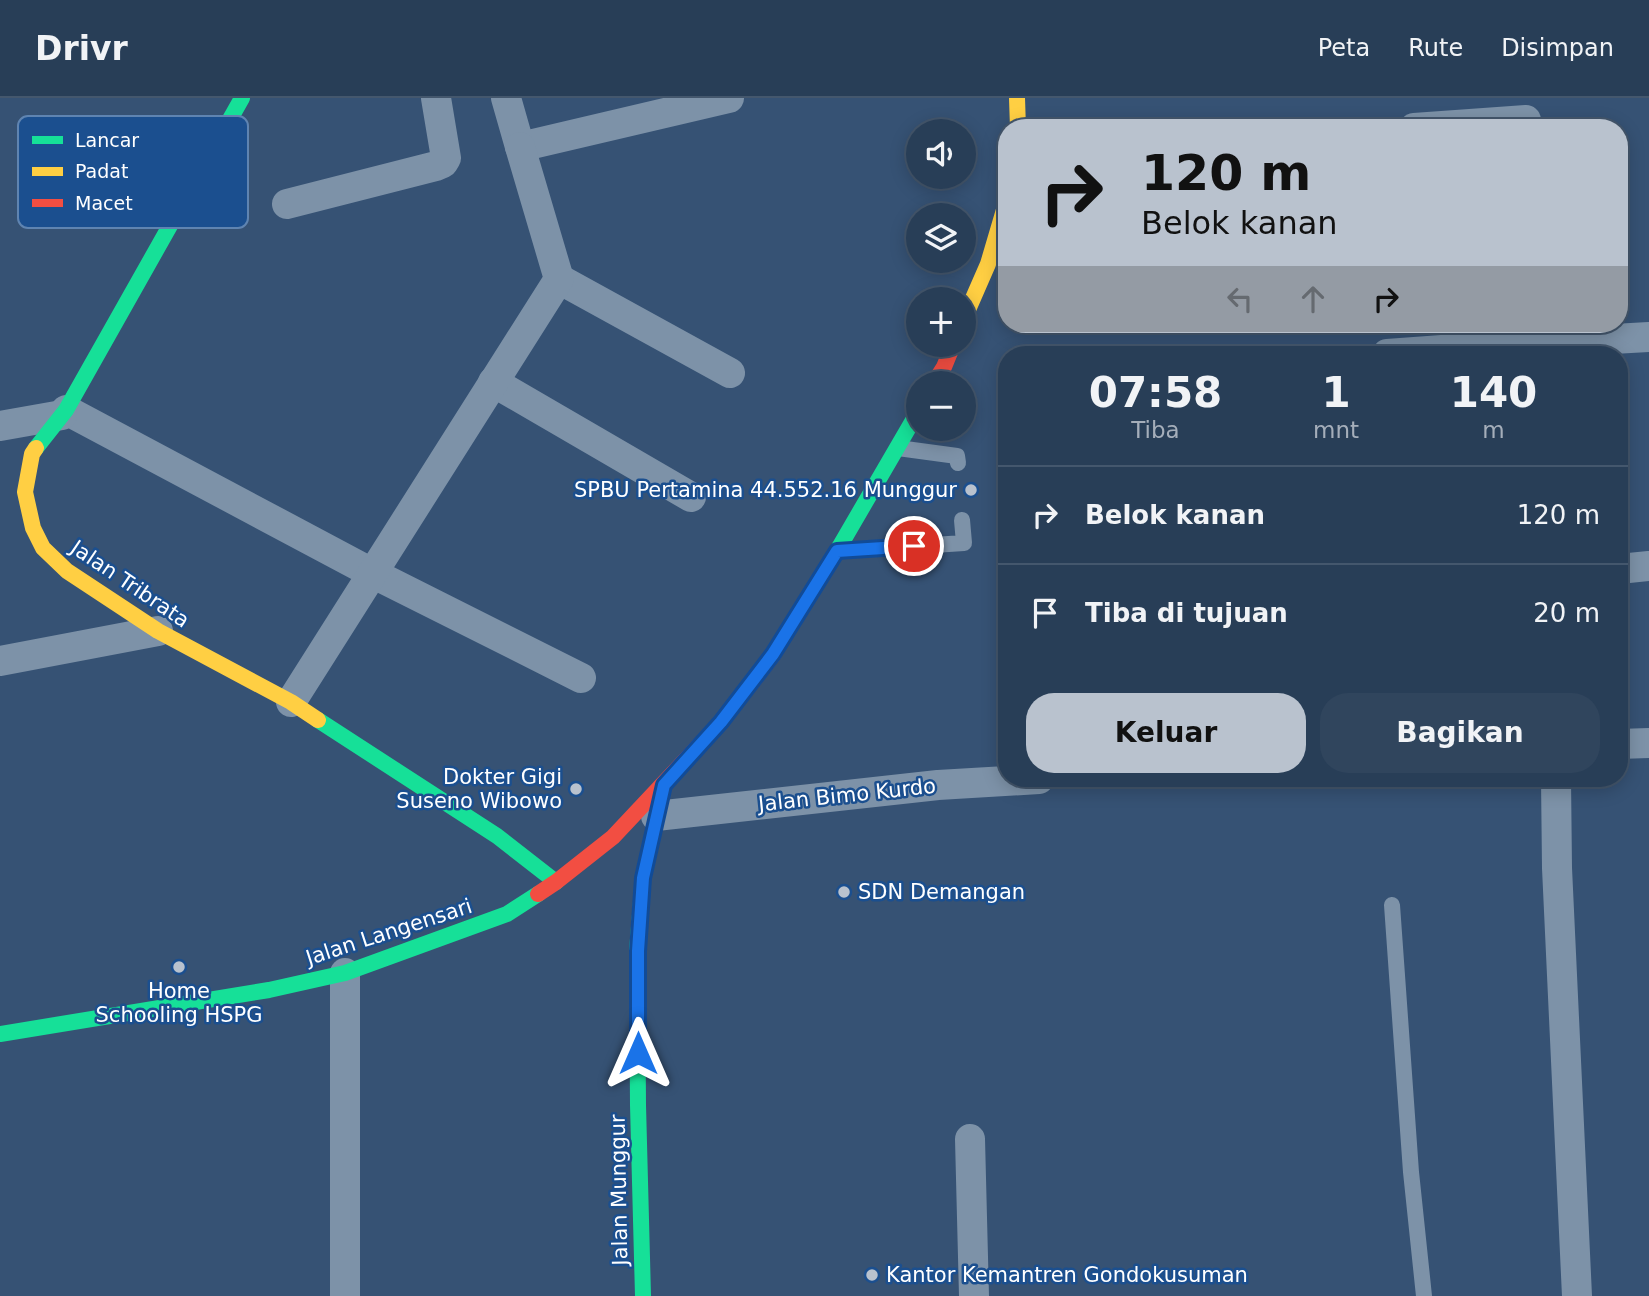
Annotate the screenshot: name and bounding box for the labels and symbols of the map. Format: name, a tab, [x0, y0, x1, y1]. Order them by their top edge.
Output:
legend	[18, 116, 248, 228]
text: Lancar	[75, 129, 139, 151]
text: Padat	[75, 160, 128, 182]
text: Macet	[75, 192, 133, 214]
place label: SPBU Pertamina 44.552.16 Munggur	[574, 478, 957, 502]
marker: SPBU Pertamina 44.552.16 Munggur	[963, 482, 979, 498]
pin	[884, 516, 944, 576]
street label: Jalan Tribrata	[64, 534, 194, 633]
place label: Dokter Gigi Suseno Wibowo	[396, 765, 562, 813]
street label: Jalan Bimo Kurdo	[755, 774, 937, 816]
marker: Dokter Gigi Suseno Wibowo	[568, 781, 584, 797]
place label: SDN Demangan	[858, 880, 1025, 904]
marker: SDN Demangan	[836, 884, 852, 900]
street label: Jalan Langensari	[301, 894, 475, 971]
marker: Home Schooling HSPG	[171, 959, 187, 975]
place label: Home Schooling HSPG	[96, 979, 262, 1027]
position arrow	[601, 1016, 675, 1090]
street label: Jalan Munggur	[606, 1114, 632, 1268]
place label: Kantor Kemantren Gondokusuman	[886, 1263, 1248, 1287]
marker: Kantor Kemantren Gondokusuman	[864, 1267, 880, 1283]

